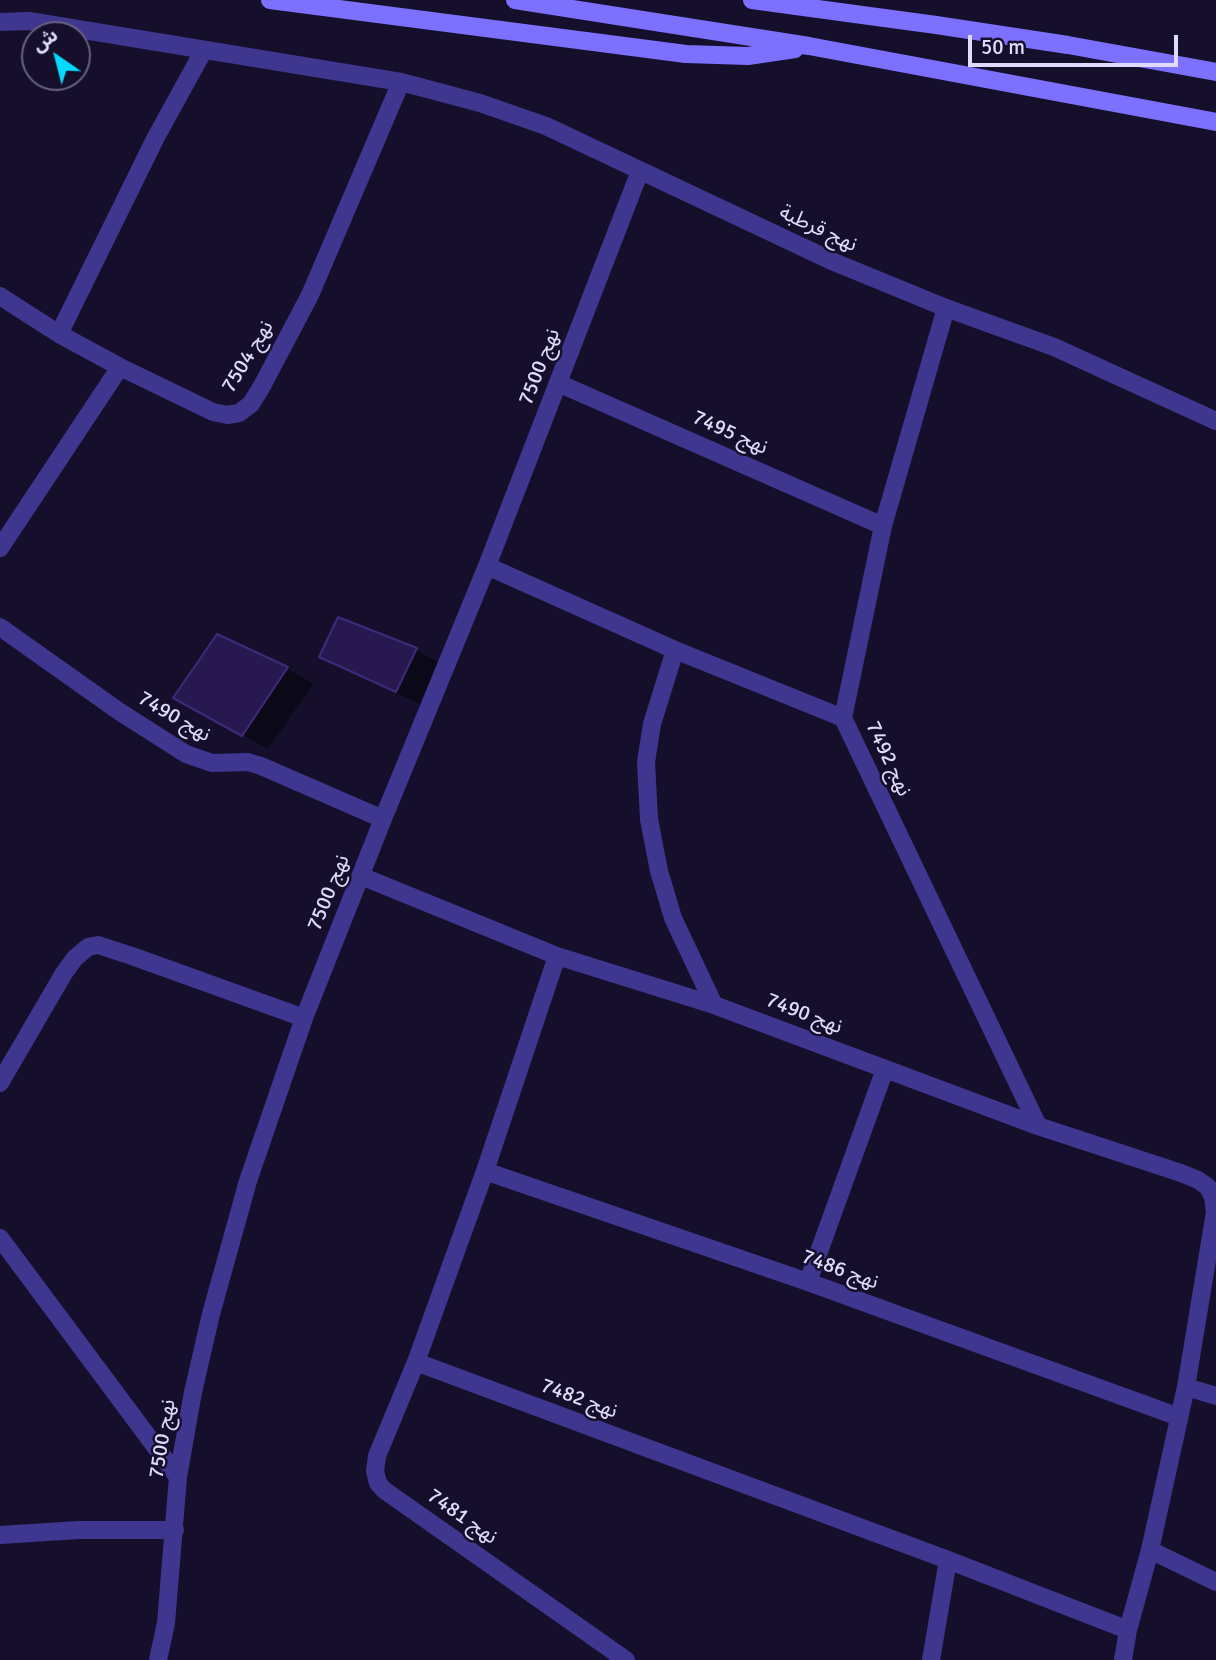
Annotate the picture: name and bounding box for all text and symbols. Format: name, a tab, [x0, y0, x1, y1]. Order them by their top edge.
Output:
north arrow	[21, 21, 91, 91]
scale bar	[971, 21, 1181, 65]
text: ش	[28, 23, 63, 58]
text: 50 m	[981, 34, 1025, 60]
street label: نهج قرطبة	[775, 200, 861, 258]
street label: نهج 7504	[217, 316, 279, 398]
street label: نهج 7500	[514, 325, 566, 409]
street label: نهج 7495	[688, 405, 772, 461]
street label: نهج 7490	[133, 686, 215, 748]
street label: نهج 7492	[860, 717, 916, 801]
street label: نهج 7500	[302, 851, 356, 935]
street label: نهج 7490	[762, 988, 846, 1040]
street label: نهج 7486	[798, 1244, 882, 1296]
street label: نهج 7482	[537, 1373, 621, 1425]
street label: نهج 7500	[144, 1398, 182, 1480]
street label: نهج 7481	[422, 1484, 502, 1550]

